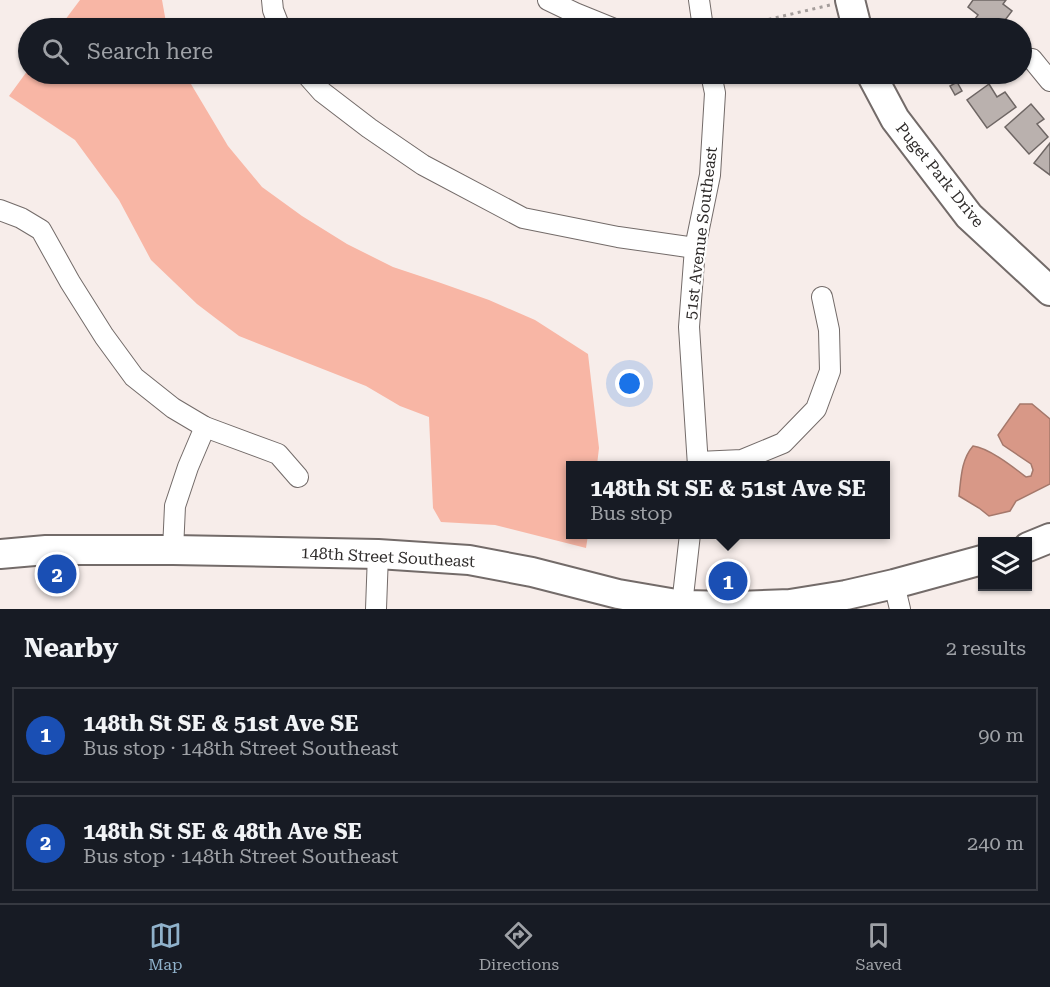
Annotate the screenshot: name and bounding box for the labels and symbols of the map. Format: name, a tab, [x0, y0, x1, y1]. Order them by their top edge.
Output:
street label: Puget Park Drive	[892, 119, 988, 231]
street label: 51st Avenue Southeast	[681, 145, 721, 321]
your location	[615, 369, 644, 398]
street label: 148th Street Southeast	[300, 543, 476, 571]
pin: 2	[38, 552, 76, 596]
pin: 1	[708, 558, 748, 604]

